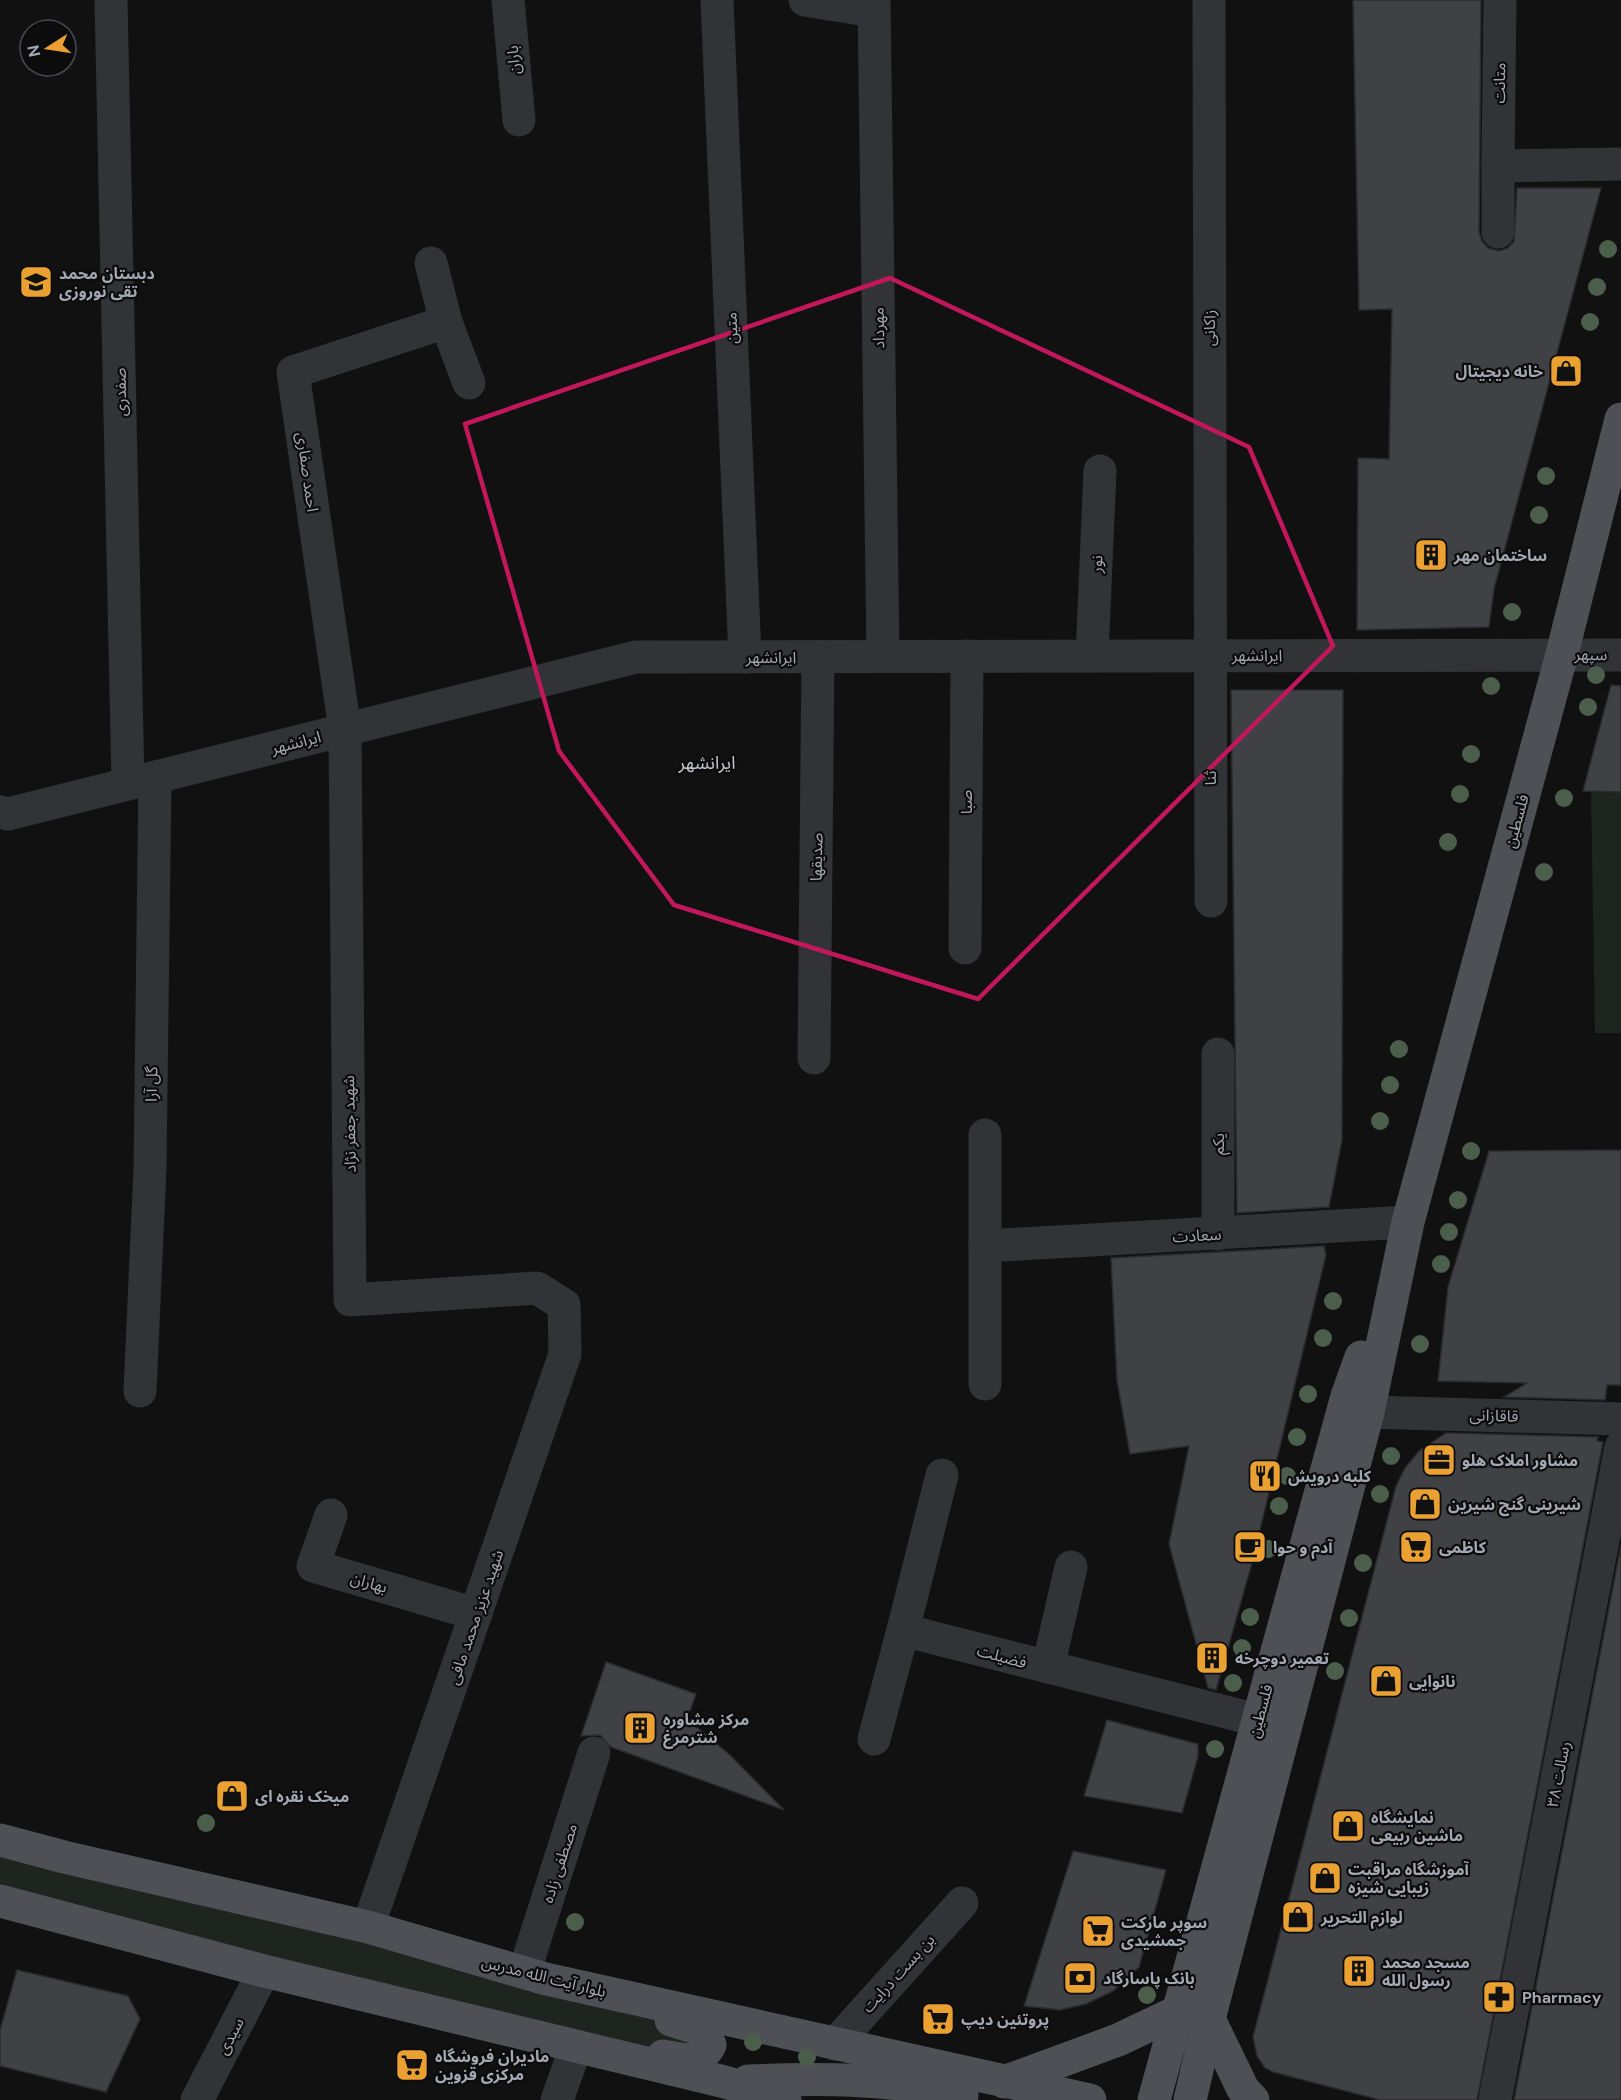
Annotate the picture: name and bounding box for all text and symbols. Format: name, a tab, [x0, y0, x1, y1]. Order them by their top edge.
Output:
north arrow	[18, 18, 78, 78]
text: N	[22, 43, 45, 59]
street label: باران	[502, 44, 525, 75]
street label: متانت	[1489, 62, 1510, 104]
place label: دبستان محمد تقی نوروزی	[59, 263, 155, 302]
school or university icon: دبستان محمد تقی نوروزی	[18, 264, 54, 300]
street label: مهرداد	[868, 307, 889, 349]
street label: زاکانی	[1199, 310, 1220, 346]
street label: متین	[720, 312, 743, 344]
shop icon: خانه دیجیتال	[1548, 353, 1584, 389]
place label: خانه دیجیتال	[1456, 361, 1543, 382]
street label: صفدری	[110, 367, 131, 417]
street label: احمد صفاری	[292, 431, 323, 513]
building icon: ساختمان مهر	[1413, 537, 1449, 573]
place label: ساختمان مهر	[1453, 545, 1547, 566]
street label: نور	[1085, 555, 1107, 574]
street label: سپهر	[1573, 644, 1608, 665]
street label: ایرانشهر	[1231, 645, 1282, 666]
street label: ایرانشهر	[745, 647, 796, 668]
street label: ایرانشهر	[268, 726, 323, 759]
district label: ایرانشهر	[677, 751, 736, 775]
street label: ثنا	[1200, 770, 1221, 785]
street label: صبا	[956, 790, 977, 814]
street label: فلسطین	[1499, 792, 1534, 850]
street label: صدیقها	[806, 833, 827, 881]
street label: گل آرا	[141, 1066, 162, 1102]
street label: شهید جعفر نژاد	[338, 1075, 361, 1173]
street label: یکم	[1208, 1133, 1231, 1155]
street label: سعادت	[1172, 1224, 1222, 1247]
street label: قاقازانی	[1469, 1404, 1519, 1427]
office icon: مشاور املاک هلو	[1421, 1442, 1457, 1478]
place label: مشاور املاک هلو	[1462, 1450, 1578, 1471]
restaurant icon: کلبه درویش	[1247, 1458, 1283, 1494]
place label: کلبه درویش	[1288, 1466, 1372, 1487]
shop icon: شیرینی گنج شیرین	[1407, 1486, 1443, 1522]
place label: شیرینی گنج شیرین	[1448, 1494, 1581, 1517]
cafe icon: آدم و حوا	[1232, 1529, 1268, 1565]
supermarket icon: کاظمی	[1398, 1529, 1434, 1565]
place label: آدم و حوا	[1273, 1537, 1333, 1559]
place label: کاظمی	[1439, 1537, 1487, 1558]
street label: شهید عزیز محمد مافی	[443, 1547, 508, 1687]
street label: بهاران	[348, 1567, 390, 1598]
street label: فضیلت	[975, 1640, 1029, 1673]
building icon: تعمیر دوچرخه	[1194, 1640, 1230, 1676]
place label: تعمیر دوچرخه	[1235, 1648, 1329, 1669]
shop icon: نانوایی	[1368, 1663, 1404, 1699]
place label: نانوایی	[1409, 1671, 1456, 1692]
street label: فلسطین	[1243, 1682, 1278, 1740]
place label: مرکز مشاوره شترمرغ	[663, 1709, 749, 1749]
building icon: مرکز مشاوره شترمرغ	[622, 1710, 658, 1746]
street label: ۳۸ رسالت	[1542, 1739, 1575, 1809]
shop icon: میخک نقره ای	[214, 1778, 250, 1814]
place label: میخک نقره ای	[255, 1786, 349, 1807]
place label: نمایشگاه ماشین ربیعی	[1371, 1807, 1463, 1846]
shop icon: نمایشگاه ماشین ربیعی	[1330, 1808, 1366, 1844]
street label: مصطفی زاده	[537, 1821, 582, 1906]
place label: آموزشگاه مراقبت زیبایی شیزه	[1348, 1859, 1470, 1898]
shop icon: آموزشگاه مراقبت زیبایی شیزه	[1307, 1860, 1343, 1896]
shop icon: لوازم التحریر	[1280, 1899, 1316, 1935]
place label: لوازم التحریر	[1320, 1907, 1403, 1929]
place label: سوپر مارکت جمشیدی	[1121, 1912, 1207, 1951]
supermarket icon: سوپر مارکت جمشیدی	[1080, 1913, 1116, 1949]
street label: بن بست درایت	[857, 1929, 939, 2017]
street label: بلوار آیت الله مدرس	[480, 1951, 608, 2002]
place label: مسجد محمد رسول الله	[1382, 1952, 1470, 1991]
building icon: مسجد محمد رسول الله	[1341, 1953, 1377, 1989]
bank icon: بانک پاسارگاد	[1062, 1960, 1098, 1996]
place label: بانک پاسارگاد	[1103, 1968, 1195, 1989]
pharmacy icon: Pharmacy	[1481, 1979, 1517, 2015]
place label: Pharmacy	[1522, 1987, 1602, 2008]
supermarket icon: پروتئین دیپ	[920, 2001, 956, 2037]
place label: پروتئین دیپ	[961, 2009, 1049, 2030]
street label: سیدی	[212, 2014, 249, 2058]
place label: مادیران فروشگاه مرکزی قزوین	[435, 2046, 549, 2085]
supermarket icon: مادیران فروشگاه مرکزی قزوین	[394, 2047, 430, 2083]

